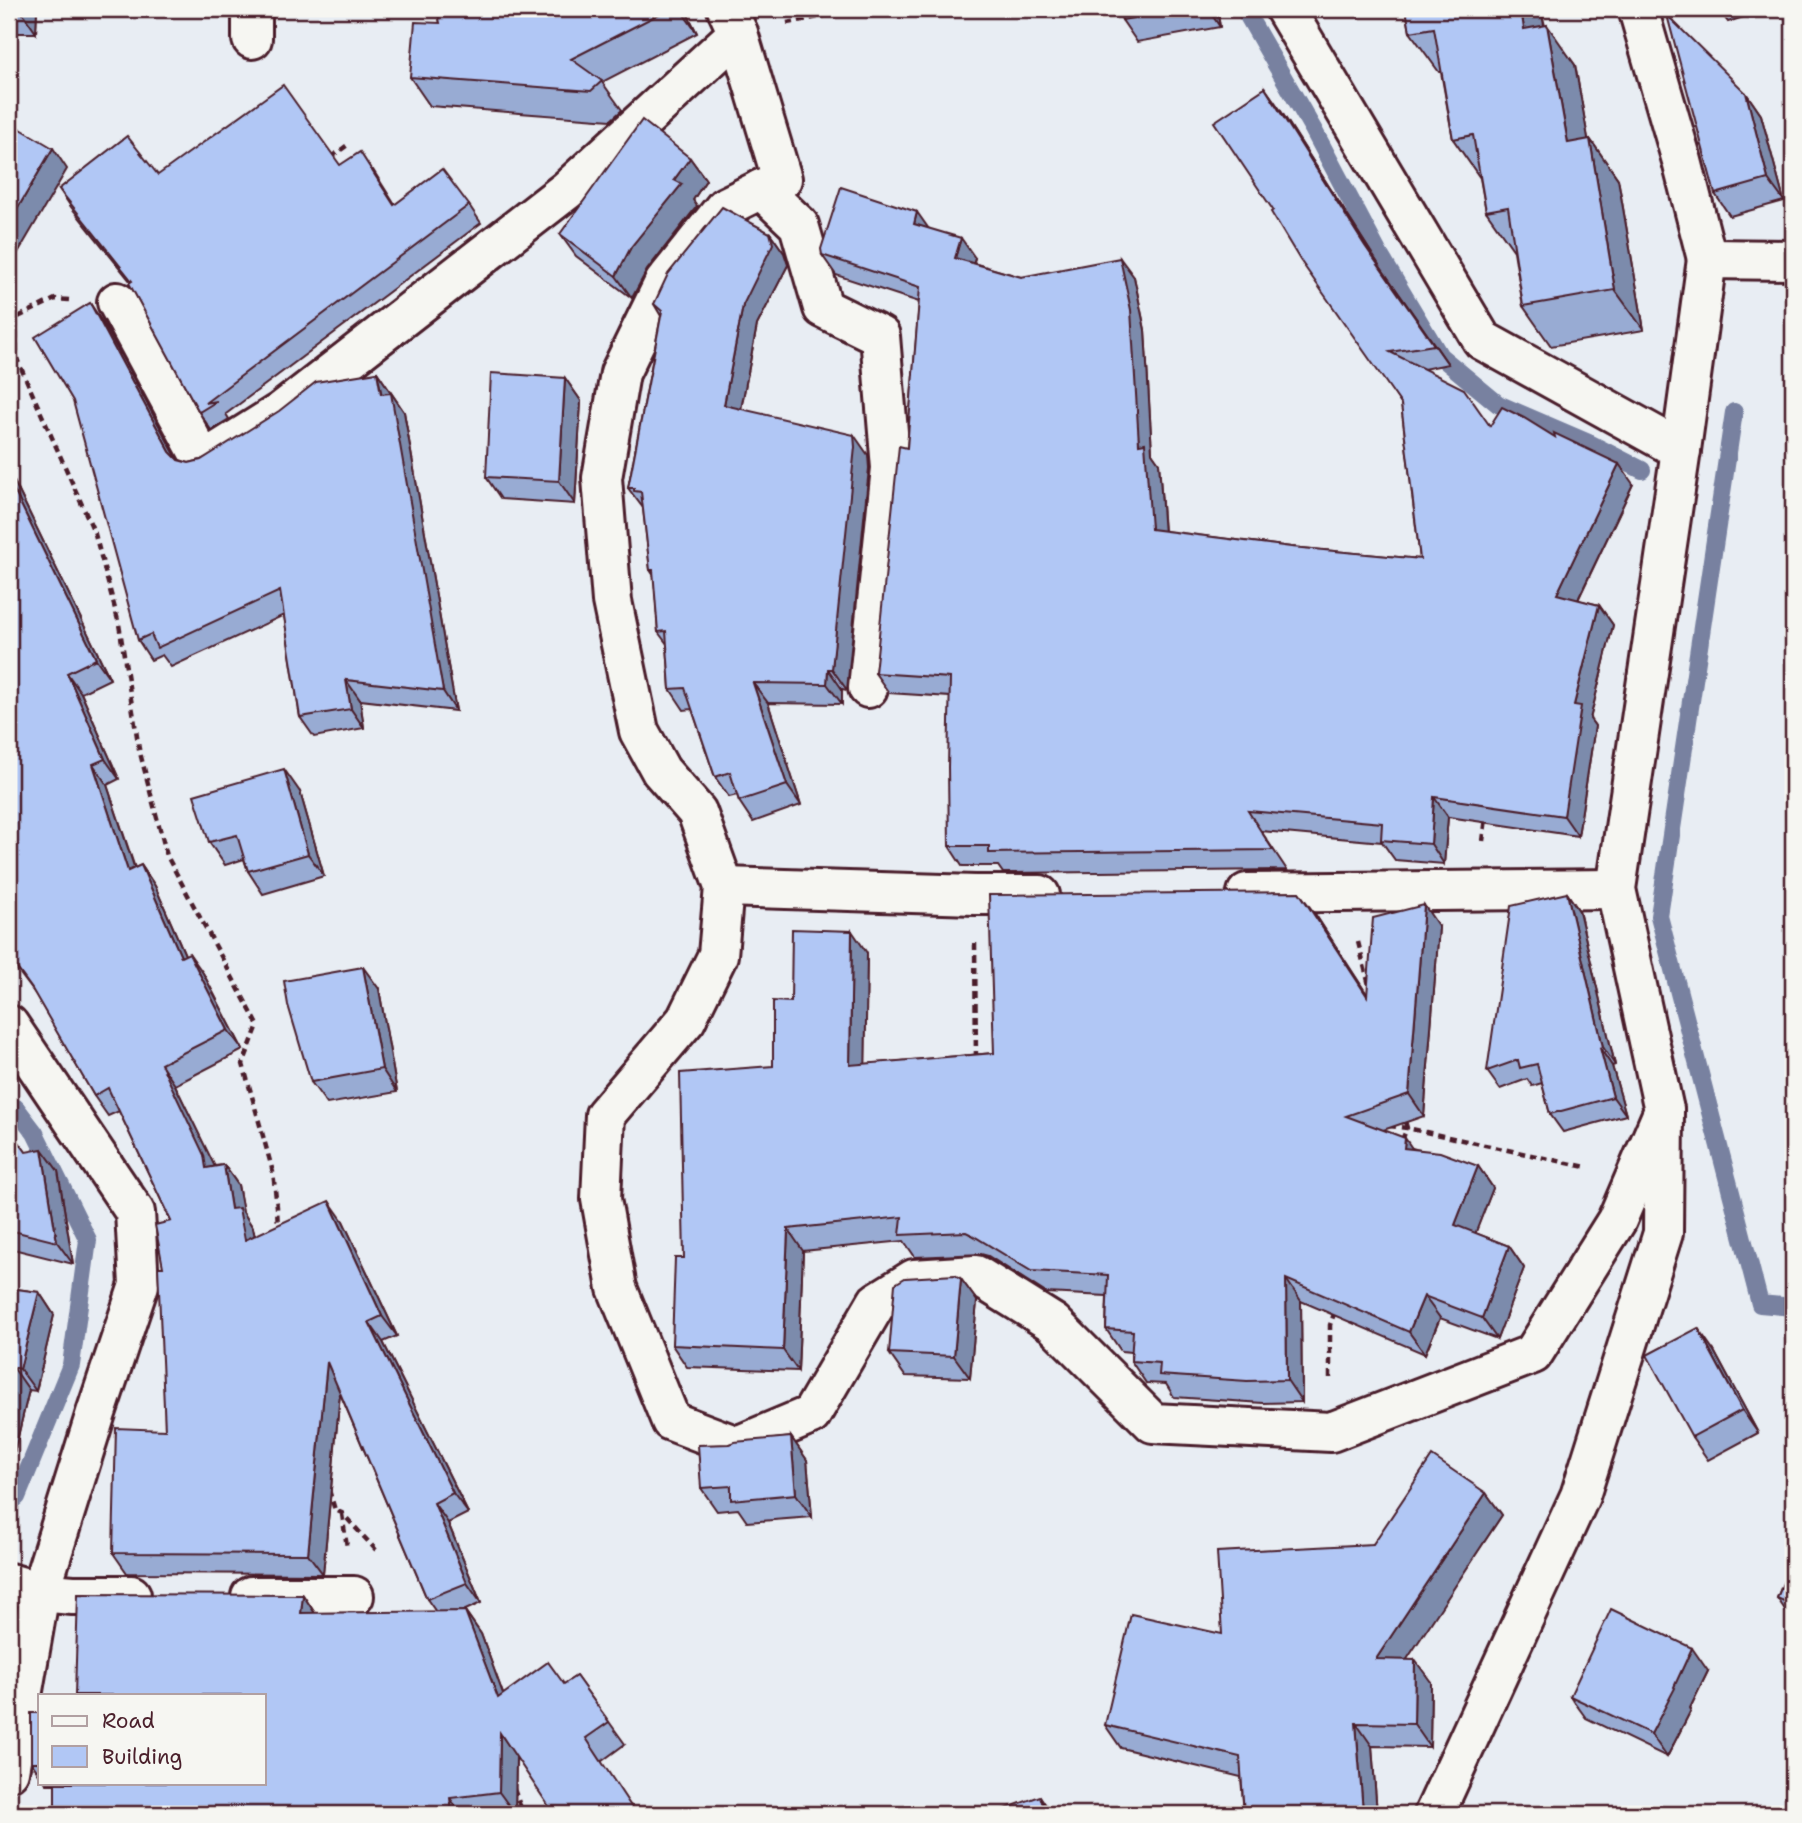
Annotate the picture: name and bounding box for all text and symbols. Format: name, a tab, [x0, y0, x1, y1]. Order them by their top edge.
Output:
legend	[38, 1694, 266, 1784]
text: Road	[102, 1707, 155, 1735]
text: Building	[102, 1743, 182, 1771]

